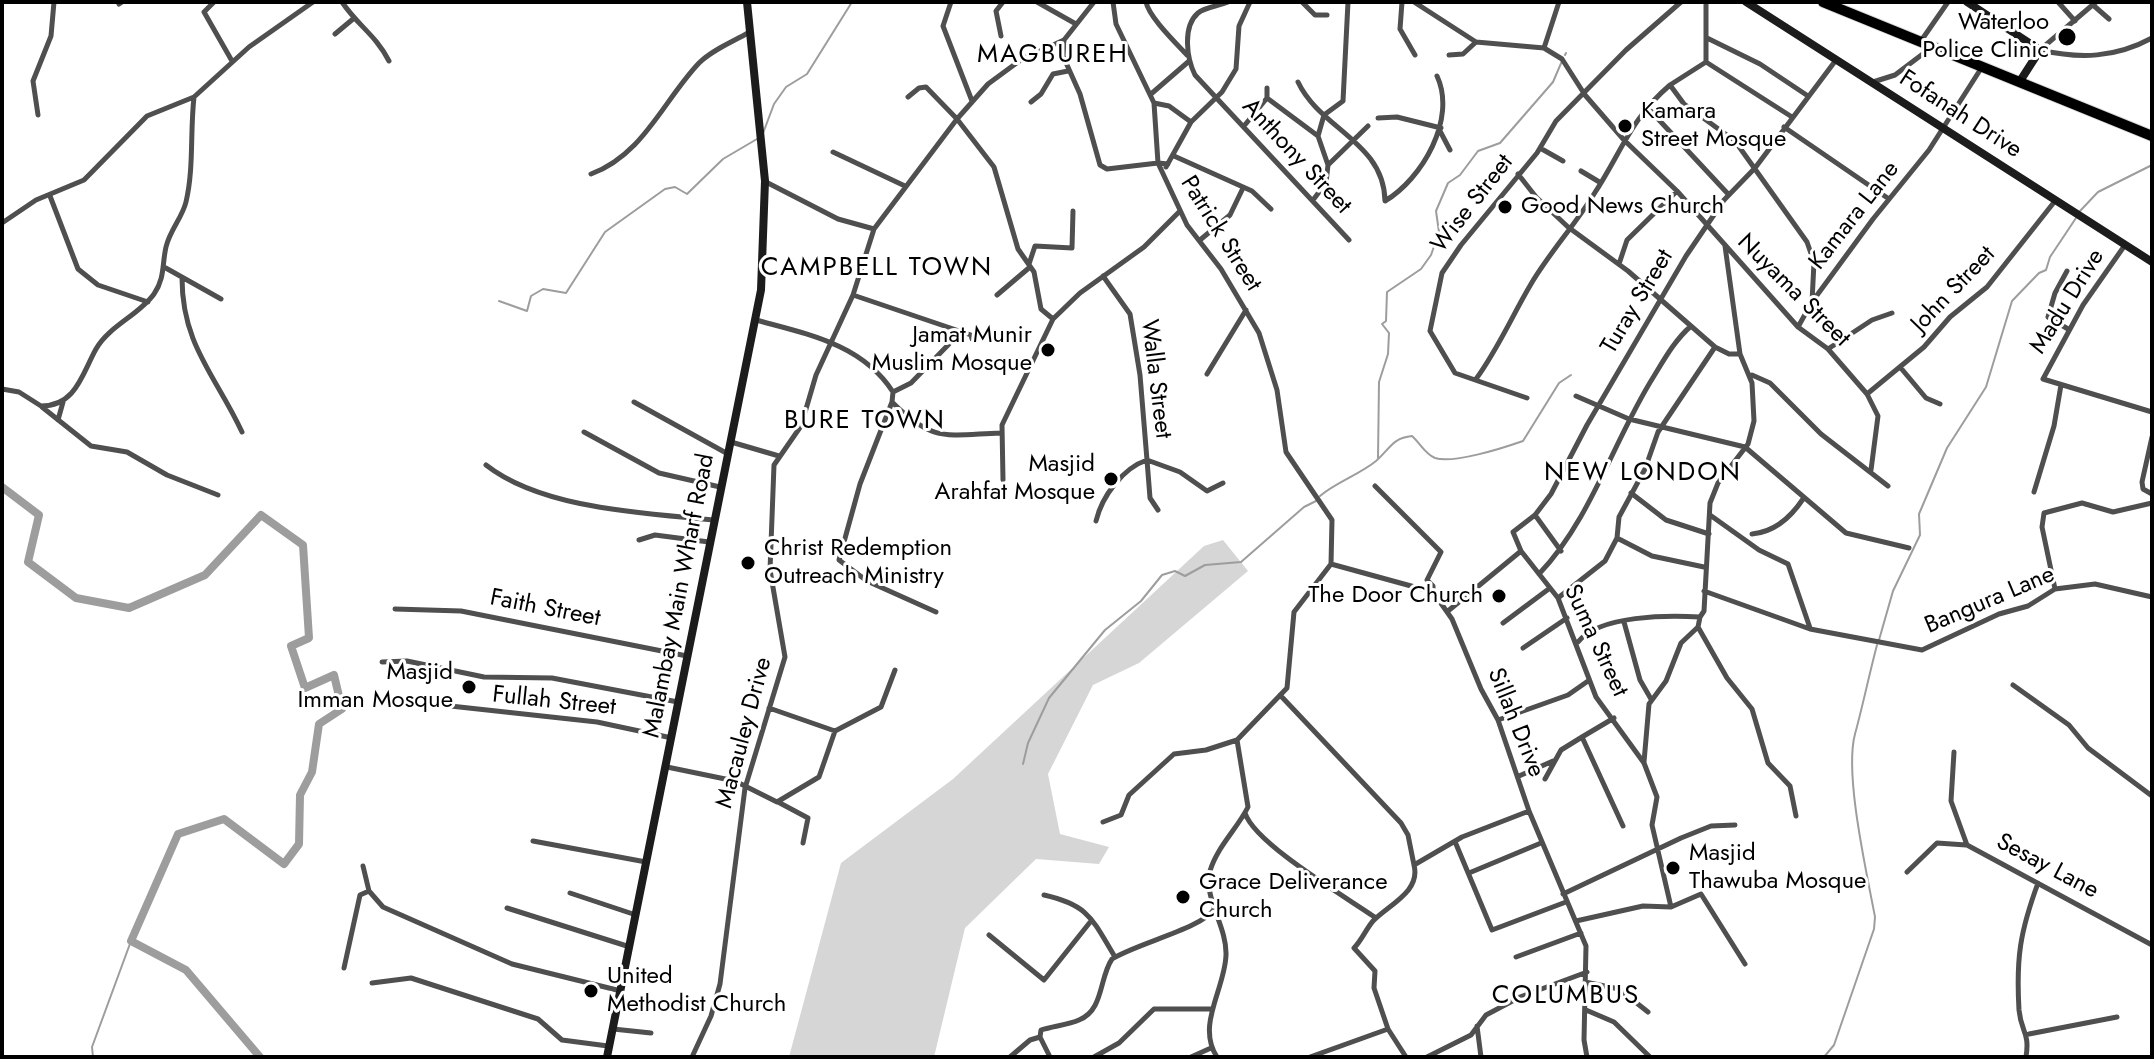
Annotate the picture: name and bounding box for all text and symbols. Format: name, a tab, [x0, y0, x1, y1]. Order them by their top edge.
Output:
place label: Waterloo Police Clinic	[1922, 9, 2049, 65]
marker: Waterloo Police Clinic	[2056, 26, 2078, 48]
district label: MAGBUREH	[977, 40, 1129, 72]
street label: Fofanah Drive	[1893, 65, 2027, 165]
street label: Anthony Street	[1235, 93, 1357, 221]
place label: Kamara Street Mosque	[1641, 98, 1786, 154]
marker: Kamara Street Mosque	[1616, 117, 1634, 135]
street label: Wise Street	[1426, 149, 1520, 259]
street label: Kamara Lane	[1804, 156, 1906, 276]
street label: Patrick Street	[1173, 171, 1267, 297]
place label: Good News Church	[1521, 193, 1724, 221]
marker: Good News Church	[1496, 198, 1514, 216]
street label: Nuyama Street	[1730, 228, 1856, 354]
street label: John Street	[1906, 241, 2002, 339]
street label: Madu Drive	[2025, 244, 2111, 360]
street label: Turay Street	[1596, 245, 1680, 359]
district label: CAMPBELL TOWN	[761, 253, 993, 285]
street label: Walla Street	[1133, 318, 1177, 440]
place label: Jamat Munir Muslim Mosque	[872, 322, 1032, 378]
marker: Jamat Munir Muslim Mosque	[1039, 341, 1057, 359]
district label: BURE TOWN	[784, 406, 946, 438]
place label: Masjid Arahfat Mosque	[935, 451, 1095, 507]
street label: Malambay Main Wharf Road	[638, 452, 722, 740]
district label: NEW LONDON	[1544, 458, 1742, 490]
marker: Masjid Arahfat Mosque	[1102, 470, 1120, 488]
place label: Christ Redemption Outreach Ministry	[764, 535, 952, 591]
marker: Christ Redemption Outreach Ministry	[739, 554, 757, 572]
street label: Bangura Lane	[1921, 561, 2059, 641]
street label: Suma Street	[1556, 580, 1634, 702]
place label: The Door Church	[1308, 582, 1483, 610]
street label: Faith Street	[487, 584, 603, 634]
marker: The Door Church	[1490, 587, 1508, 605]
street label: Macauley Drive	[711, 654, 779, 812]
place label: Masjid Imman Mosque	[297, 659, 453, 715]
street label: Sillah Drive	[1480, 664, 1550, 782]
marker: Masjid Imman Mosque	[460, 678, 478, 696]
street label: Fullah Street	[491, 681, 617, 723]
street label: Sesay Lane	[1991, 828, 2103, 906]
place label: Masjid Thawuba Mosque	[1689, 840, 1866, 896]
marker: Masjid Thawuba Mosque	[1664, 859, 1682, 877]
place label: Grace Deliverance Church	[1199, 869, 1388, 925]
marker: Grace Deliverance Church	[1174, 888, 1192, 906]
place label: United Methodist Church	[607, 963, 786, 1019]
district label: COLUMBUS	[1492, 981, 1640, 1013]
marker: United Methodist Church	[582, 982, 600, 1000]

